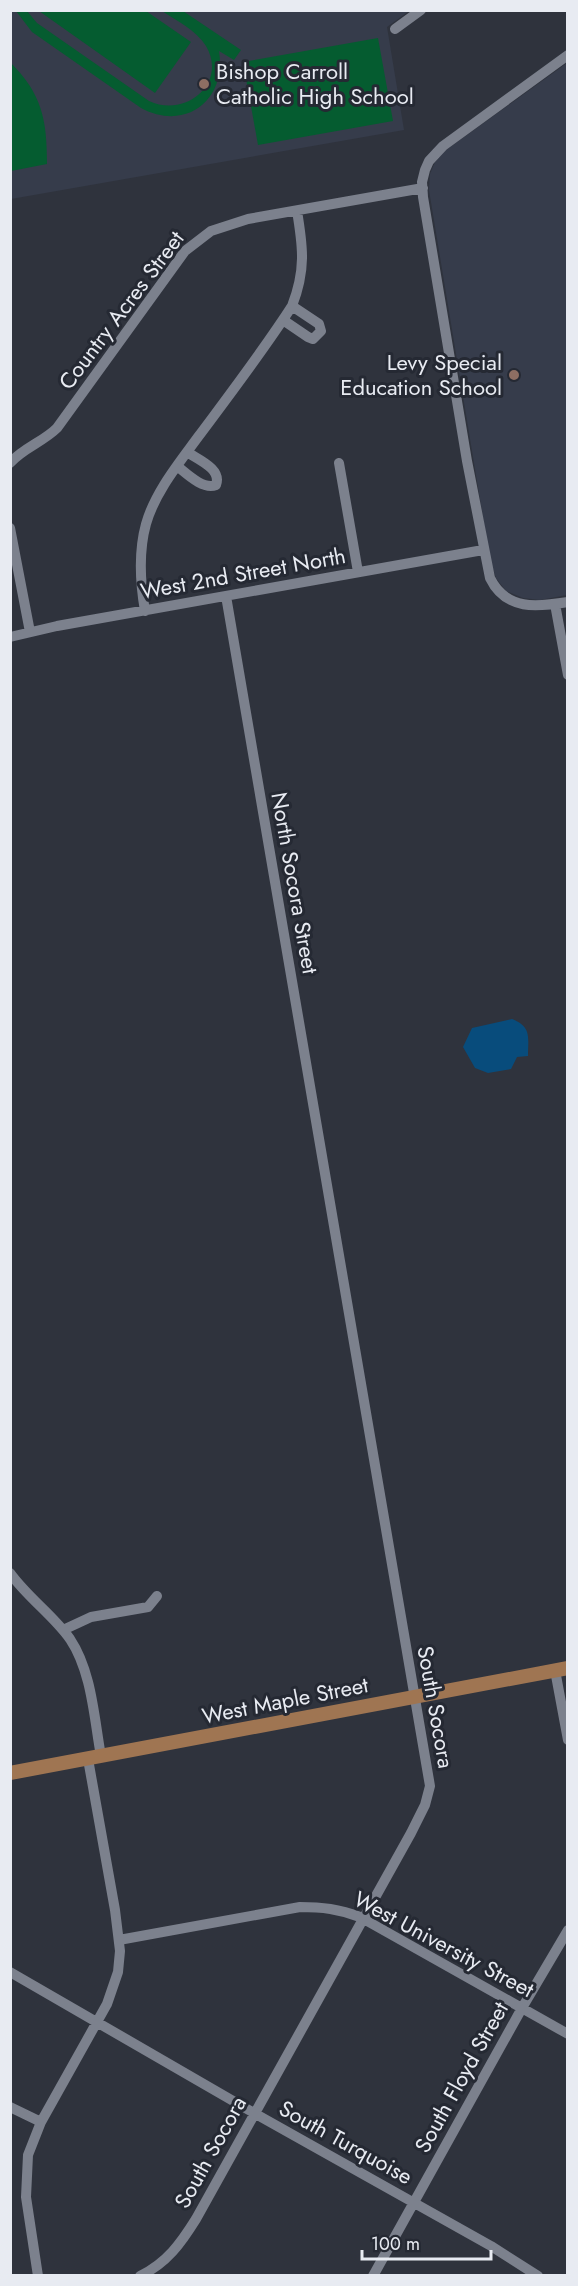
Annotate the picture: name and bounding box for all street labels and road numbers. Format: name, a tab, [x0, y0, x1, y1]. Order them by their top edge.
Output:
street label: Country Acres Street	[51, 223, 192, 396]
street label: West 2nd Street North	[138, 539, 348, 607]
street label: North Socora Street	[263, 790, 327, 977]
street label: South Socora	[409, 1643, 463, 1771]
street label: West Maple Street	[199, 1668, 371, 1732]
street label: West University Street	[348, 1883, 540, 2005]
street label: South Floyd Street	[406, 1995, 516, 2158]
street label: South Socora	[166, 2090, 254, 2214]
street label: South Turquoise	[273, 2092, 419, 2192]

